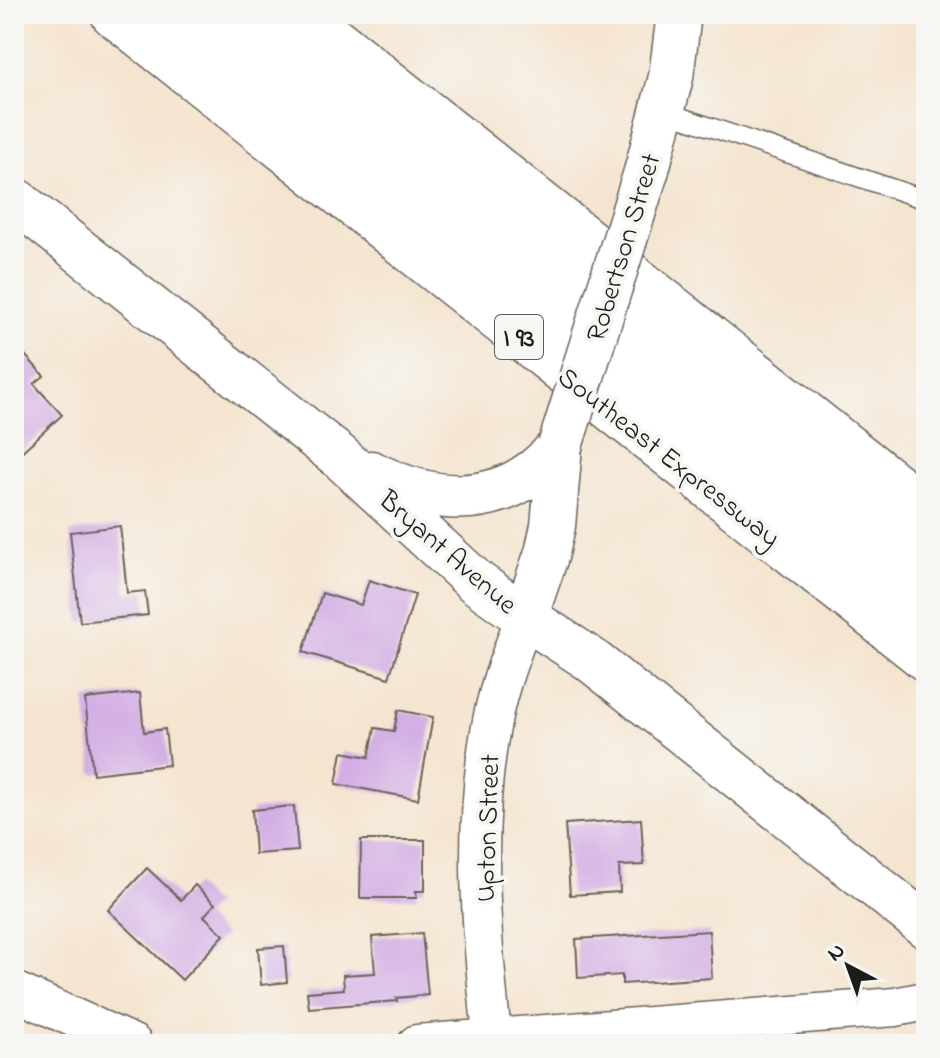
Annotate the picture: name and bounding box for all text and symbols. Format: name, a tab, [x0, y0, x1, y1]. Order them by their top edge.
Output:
street label: Robertson Street	[577, 149, 673, 347]
road number: I 93	[495, 315, 543, 359]
street label: Southeast Expressway	[548, 359, 788, 559]
street label: Bryant Avenue	[368, 481, 525, 626]
street label: Upton Street	[466, 753, 513, 903]
north arrow	[808, 926, 888, 1006]
text: N	[821, 936, 853, 970]

